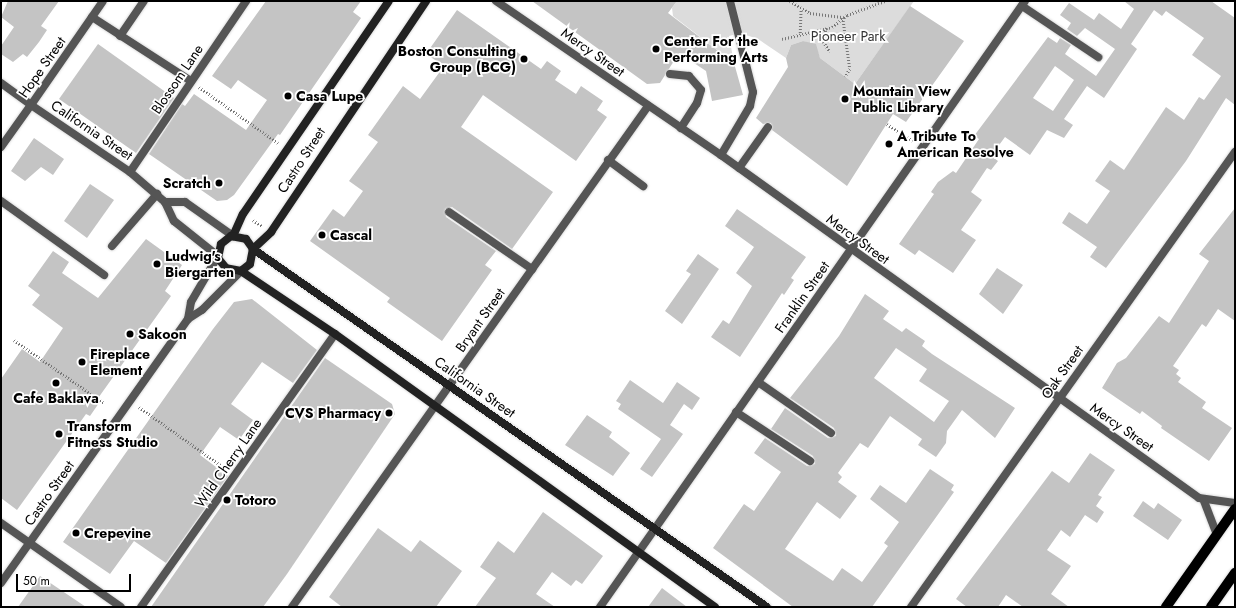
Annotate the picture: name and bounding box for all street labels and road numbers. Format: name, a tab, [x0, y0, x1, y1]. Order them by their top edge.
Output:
street label: Mercy Street	[558, 24, 628, 80]
street label: Hope Street	[15, 33, 69, 101]
street label: Blossom Lane	[148, 41, 206, 117]
street label: California Street	[48, 96, 136, 164]
street label: Castro Street	[273, 124, 329, 196]
street label: Mercy Street	[823, 211, 893, 267]
street label: Franklin Street	[771, 258, 833, 336]
street label: Bryant Street	[452, 285, 508, 355]
street label: Oak Street	[1037, 342, 1087, 402]
street label: California Street	[431, 353, 519, 421]
street label: Mercy Street	[1087, 399, 1157, 455]
street label: Wild Cherry Lane	[191, 415, 265, 511]
street label: Castro Street	[21, 457, 77, 529]

